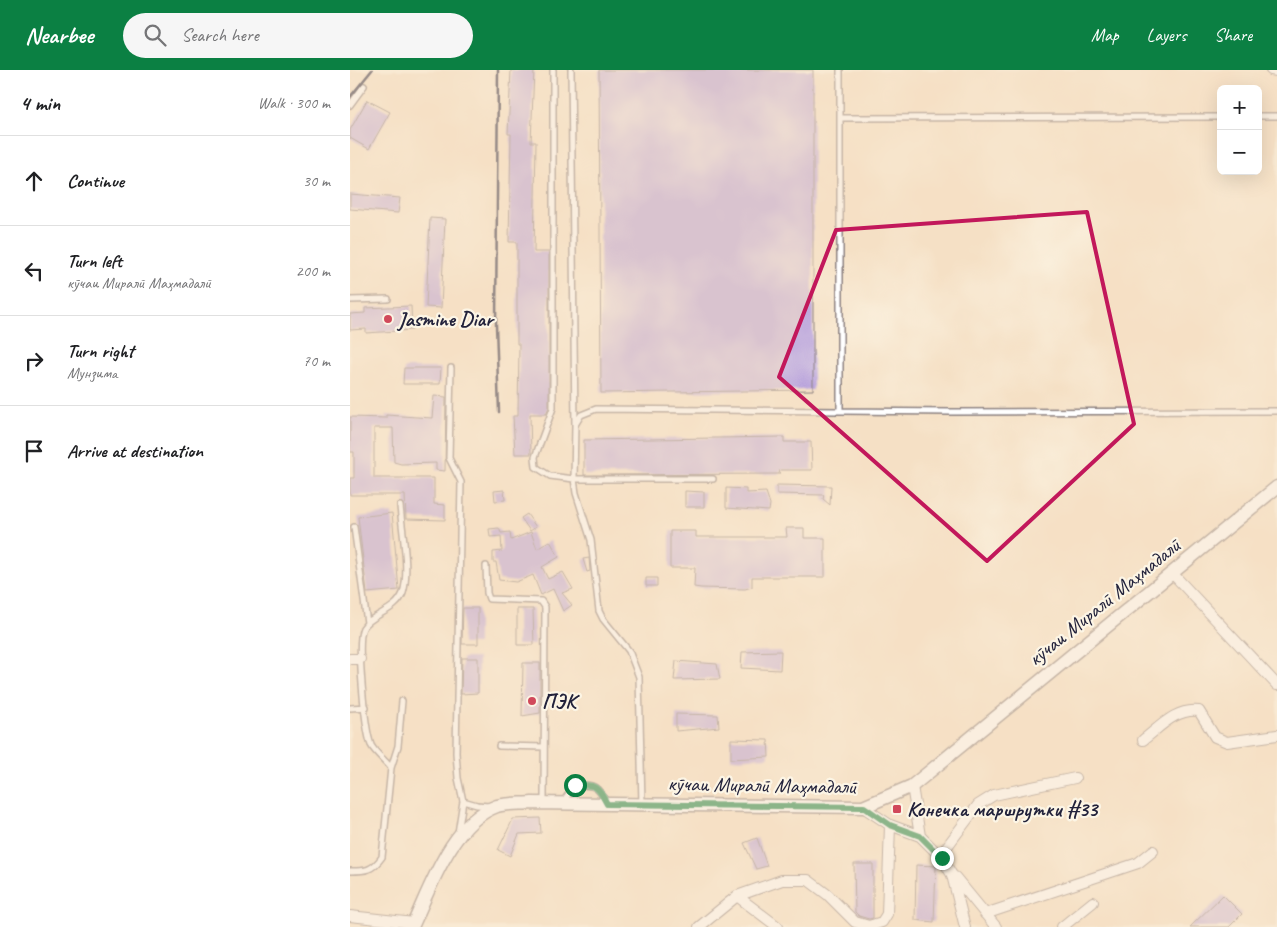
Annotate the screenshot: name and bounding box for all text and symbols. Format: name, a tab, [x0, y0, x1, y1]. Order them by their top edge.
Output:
search box	[123, 13, 473, 58]
text: Nearbee	[25, 20, 93, 50]
icon: search	[141, 21, 169, 49]
text: Search here	[181, 23, 259, 47]
text: Map	[1091, 24, 1119, 46]
text: Layers	[1147, 24, 1186, 46]
text: Share	[1214, 24, 1252, 46]
map controls	[1217, 85, 1262, 175]
button: +	[1217, 85, 1262, 130]
text: 4 min	[20, 90, 60, 116]
text: Walk · 300 m	[258, 93, 330, 113]
button: −	[1217, 130, 1262, 175]
icon: ahead	[20, 167, 48, 195]
text: Continue	[67, 169, 124, 193]
text: 30 m	[303, 171, 330, 191]
text: Turn left	[67, 249, 122, 273]
icon: left	[20, 257, 48, 285]
text: 200 m	[296, 261, 330, 281]
text: кӯчаи Миралӣ Маҳмадалӣ	[67, 273, 211, 293]
place label: Jasmine Diar	[396, 306, 495, 332]
marker: Jasmine Diar	[382, 313, 394, 325]
text: Turn right	[67, 339, 134, 363]
icon: right	[20, 347, 48, 375]
text: 70 m	[303, 351, 330, 371]
text: Мунзима	[67, 363, 117, 383]
icon: arrive	[20, 437, 48, 465]
text: Arrive at destination	[67, 439, 203, 463]
street label: кӯчаи Миралӣ Маҳмадалӣ	[1022, 532, 1186, 672]
place label: ПЭК	[542, 688, 580, 714]
marker: ПЭК	[526, 695, 538, 707]
street label: кӯчаи Миралӣ Маҳмадалӣ	[667, 770, 858, 800]
route start	[564, 774, 587, 797]
place label: Конечка маршрутки #33	[907, 796, 1100, 823]
marker: Конечка маршрутки #33	[891, 803, 903, 815]
route end	[931, 847, 954, 870]

